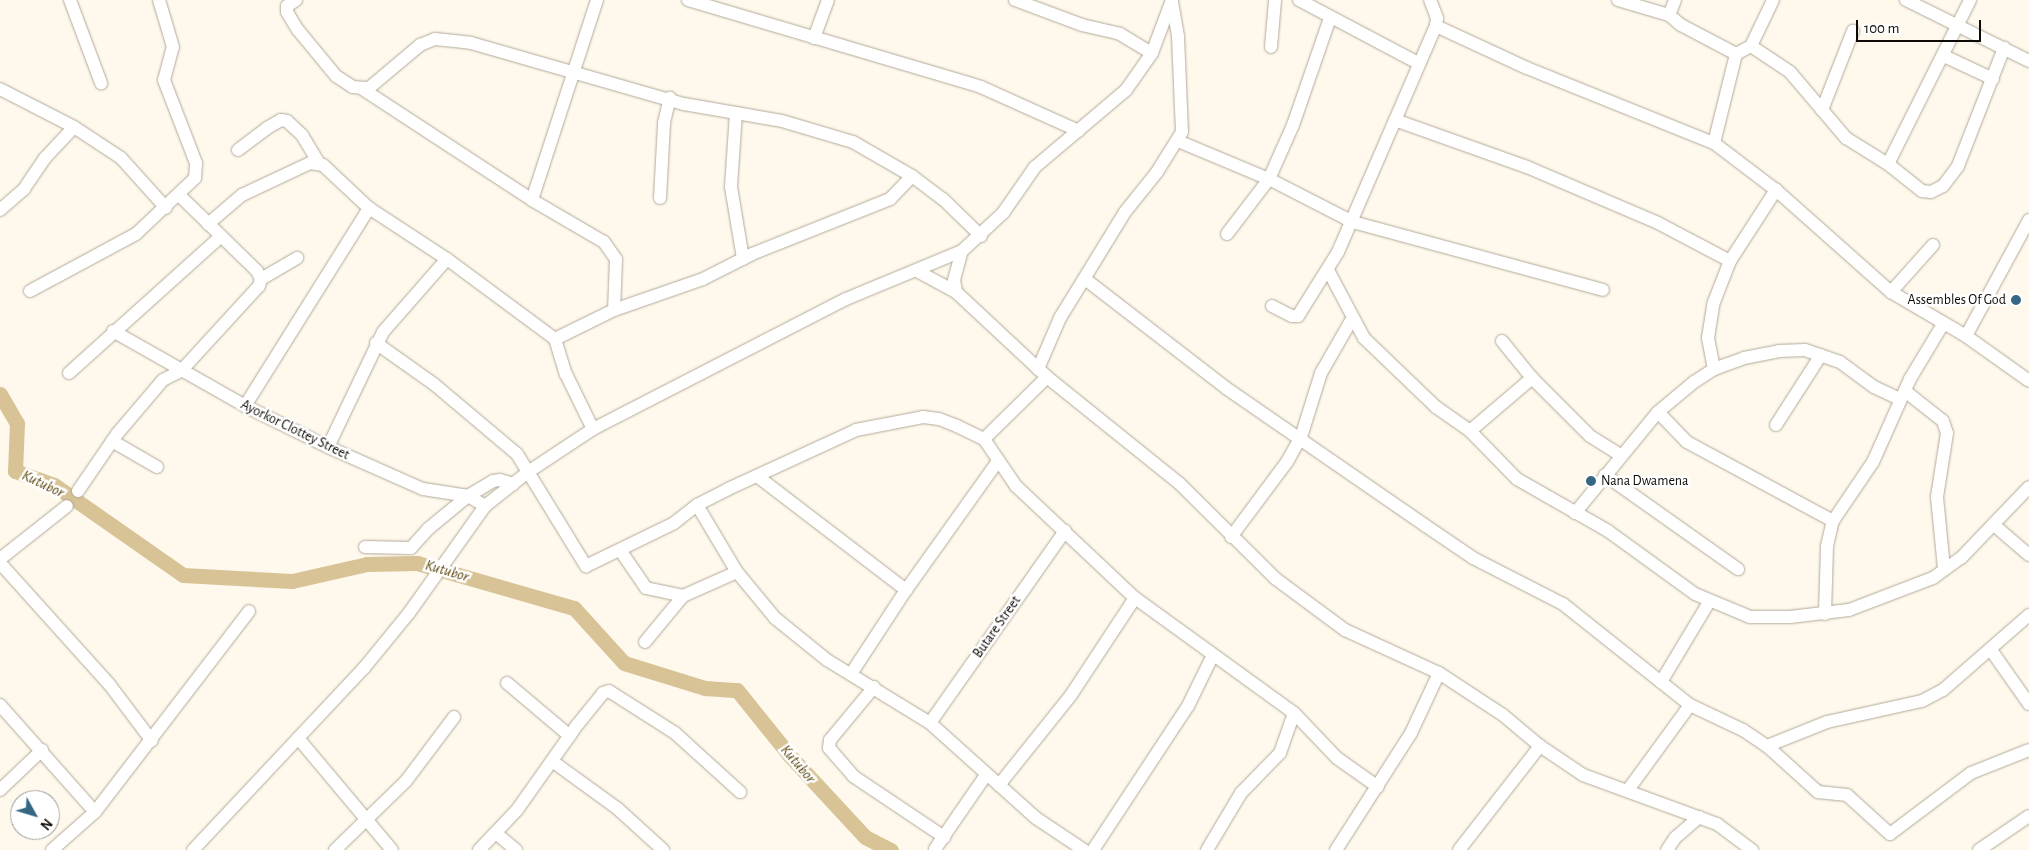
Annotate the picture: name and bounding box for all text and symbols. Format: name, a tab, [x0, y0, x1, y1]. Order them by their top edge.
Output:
scale bar	[1859, 10, 1984, 42]
text: 100 m	[1864, 21, 1899, 36]
place label: Assembles Of God	[1908, 292, 2006, 308]
marker: Assembles Of God	[2010, 294, 2022, 306]
street label: Ayorkor Clottey Street	[238, 396, 352, 464]
water label: Kutubor	[19, 466, 67, 502]
place label: Nana Dwamena	[1601, 473, 1689, 489]
marker: Nana Dwamena	[1585, 475, 1597, 487]
water label: Kutubor	[423, 556, 471, 586]
street label: Butare Street	[970, 593, 1024, 661]
water label: Kutubor	[777, 741, 819, 787]
north arrow	[10, 790, 60, 840]
text: N	[37, 816, 54, 832]

